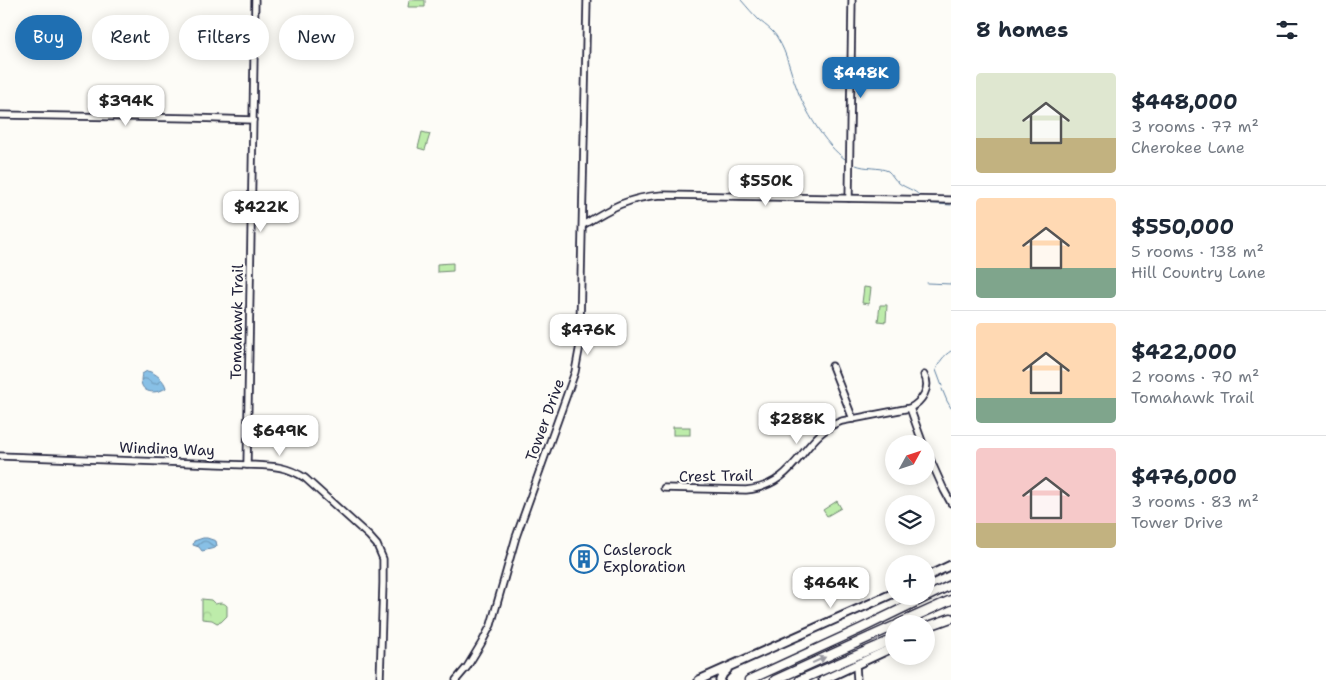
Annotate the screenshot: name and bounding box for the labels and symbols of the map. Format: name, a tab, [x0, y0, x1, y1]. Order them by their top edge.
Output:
pin: $448K	[826, 56, 896, 99]
pin: $394K	[91, 84, 161, 127]
pin: $550K	[731, 164, 801, 207]
pin: $422K	[226, 190, 296, 233]
street label: Tomahawk Trail	[226, 264, 248, 380]
pin: $476K	[553, 314, 623, 356]
street label: Tower Drive	[521, 376, 569, 464]
pin: $288K	[762, 402, 832, 445]
pin: $649K	[245, 414, 315, 457]
north arrow	[885, 435, 935, 485]
street label: Winding Way	[119, 437, 215, 461]
street label: Crest Trail	[679, 465, 754, 487]
place label: Caslerock Exploration	[603, 540, 686, 577]
building icon: Caslerock Exploration	[569, 544, 599, 574]
pin: $464K	[796, 566, 866, 609]
one-way arrow	[812, 656, 826, 664]

